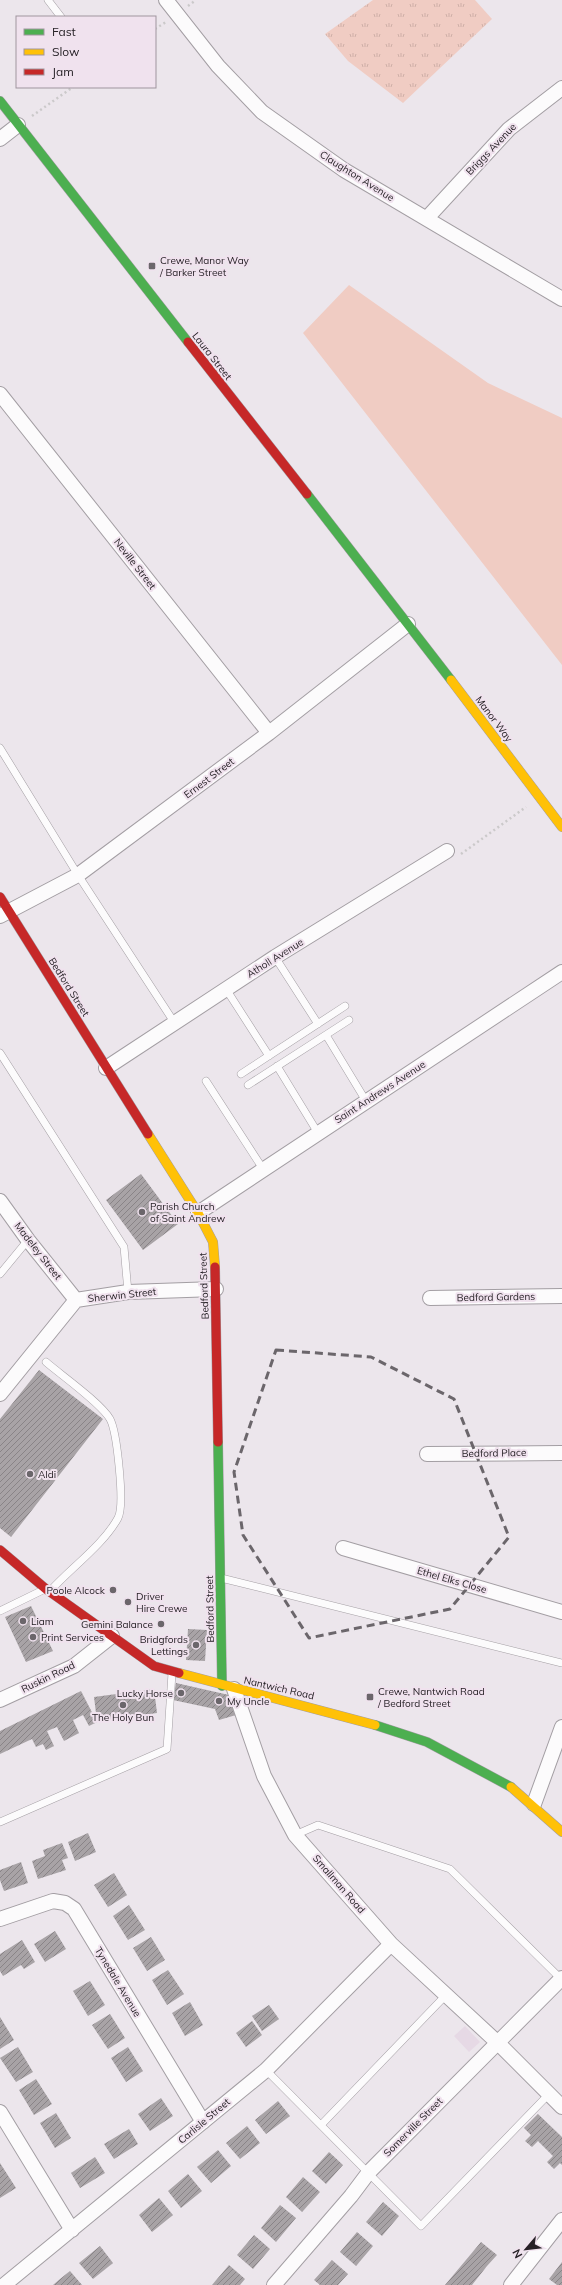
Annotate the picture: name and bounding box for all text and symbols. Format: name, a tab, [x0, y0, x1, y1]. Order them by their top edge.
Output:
legend	[16, 16, 156, 88]
text: Fast	[52, 24, 76, 39]
text: Slow	[52, 44, 80, 59]
text: Jam	[52, 64, 74, 79]
street label: Briggs Avenue	[463, 120, 519, 178]
street label: Claughton Avenue	[317, 148, 397, 204]
place label: Crewe, Manor Way / Barker Street	[159, 254, 250, 279]
marker: Crewe, Manor Way / Barker Street	[147, 261, 157, 271]
street label: Laura Street	[189, 330, 235, 383]
street label: Neville Street	[111, 536, 159, 592]
street label: Manor Way	[472, 693, 516, 745]
street label: Ernest Street	[181, 755, 237, 801]
street label: Atholl Avenue	[244, 935, 306, 981]
street label: Bedford Street	[46, 955, 93, 1019]
street label: Saint Andrews Avenue	[332, 1058, 428, 1126]
place label: Parish Church of Saint Andrew	[150, 1200, 225, 1225]
marker: Parish Church of Saint Andrew	[137, 1207, 147, 1217]
street label: Madeley Street	[12, 1220, 65, 1283]
street label: Bedford Street	[196, 1252, 212, 1320]
street label: Sherwin Street	[87, 1285, 157, 1305]
street label: Bedford Gardens	[457, 1290, 535, 1304]
street label: Bedford Place	[462, 1446, 526, 1460]
place label: Aldi	[38, 1468, 56, 1481]
marker: Aldi	[25, 1469, 35, 1479]
street label: Ethel Elks Close	[416, 1564, 488, 1596]
street label: Bedford Street	[203, 1575, 217, 1643]
place label: Poole Alcock	[46, 1584, 106, 1597]
marker: Poole Alcock	[108, 1585, 118, 1595]
place label: Driver Hire Crewe	[136, 1590, 188, 1615]
marker: Driver Hire Crewe	[123, 1597, 133, 1607]
place label: Liam	[31, 1615, 54, 1628]
marker: Liam	[18, 1616, 28, 1626]
place label: Gemini Balance	[81, 1618, 153, 1631]
marker: Gemini Balance	[156, 1619, 166, 1629]
place label: Print Services	[41, 1631, 104, 1644]
marker: Print Services	[28, 1632, 38, 1642]
place label: Bridgfords Lettings	[140, 1633, 188, 1658]
marker: Bridgfords Lettings	[191, 1640, 201, 1650]
street label: Ruskin Road	[19, 1658, 77, 1696]
street label: Nantwich Road	[243, 1674, 315, 1702]
place label: Crewe, Nantwich Road / Bedford Street	[377, 1685, 485, 1710]
place label: Lucky Horse	[117, 1687, 173, 1700]
marker: Lucky Horse	[176, 1688, 186, 1698]
marker: Crewe, Nantwich Road / Bedford Street	[365, 1692, 375, 1702]
place label: My Uncle	[227, 1695, 269, 1708]
marker: My Uncle	[214, 1696, 224, 1706]
marker: The Holy Bun	[118, 1700, 128, 1710]
place label: The Holy Bun	[92, 1711, 154, 1724]
street label: Smallman Road	[310, 1852, 368, 1916]
street label: Tynedale Avenue	[92, 1945, 144, 2019]
street label: Somerville Street	[381, 2094, 446, 2159]
street label: Carlisle Street	[175, 2095, 233, 2147]
north arrow	[506, 2229, 546, 2269]
text: N	[509, 2247, 525, 2261]

